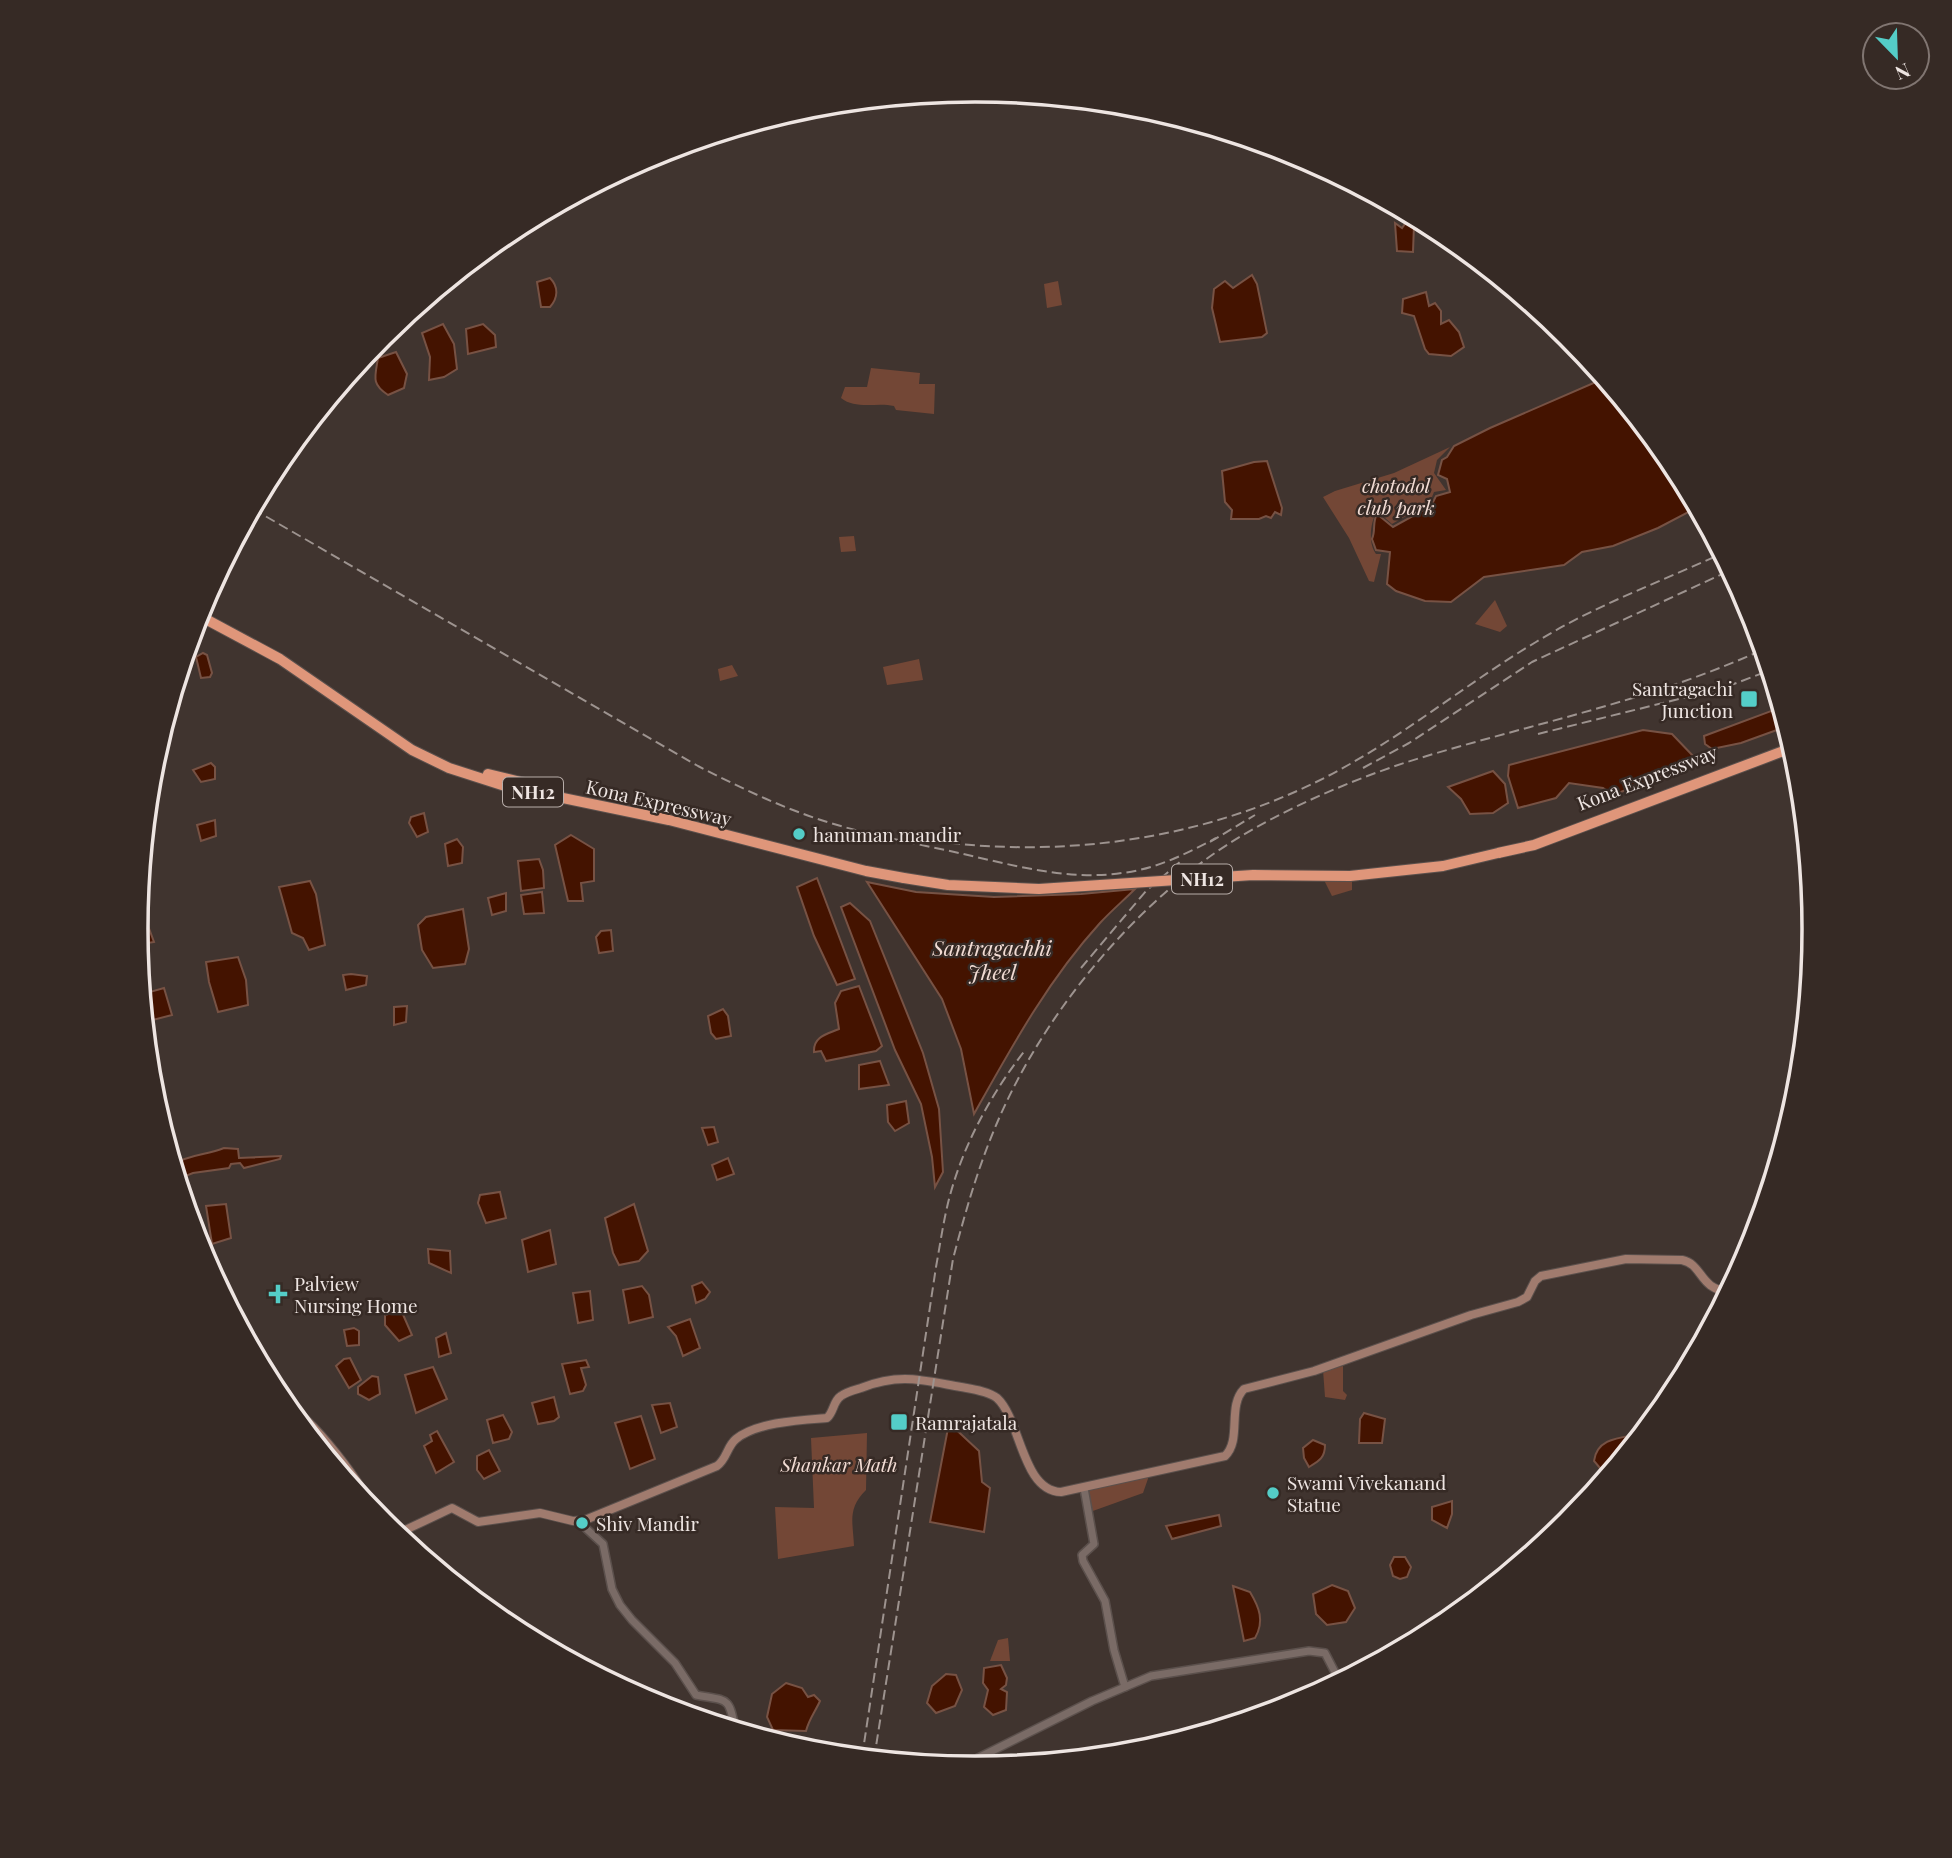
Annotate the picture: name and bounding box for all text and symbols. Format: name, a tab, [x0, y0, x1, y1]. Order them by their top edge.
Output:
north arrow	[1861, 21, 1931, 91]
text: N	[1891, 58, 1914, 87]
park label: chotodol club park	[1358, 472, 1435, 520]
place label: Santragachi Junction	[1632, 675, 1734, 723]
marker: Santragachi Junction	[1739, 689, 1759, 709]
street label: Kona Expressway	[1573, 738, 1721, 816]
street label: Kona Expressway	[584, 773, 735, 831]
road number: NH12	[503, 778, 563, 806]
place label: hanuman mandir	[813, 821, 962, 847]
marker: hanuman mandir	[791, 826, 807, 842]
road number: NH12	[1172, 864, 1232, 894]
water label: Santragachhi Jheel	[931, 933, 1053, 985]
place label: Palview Nursing Home	[294, 1270, 418, 1318]
marker: Palview Nursing Home	[268, 1284, 288, 1304]
place label: Ramrajatala	[915, 1409, 1018, 1435]
marker: Ramrajatala	[889, 1412, 909, 1432]
park label: Shankar Math	[780, 1451, 897, 1477]
place label: Swami Vivekanand Statue	[1287, 1469, 1446, 1517]
marker: Swami Vivekanand Statue	[1265, 1485, 1281, 1501]
place label: Shiv Mandir	[596, 1510, 699, 1536]
marker: Shiv Mandir	[574, 1515, 590, 1531]

